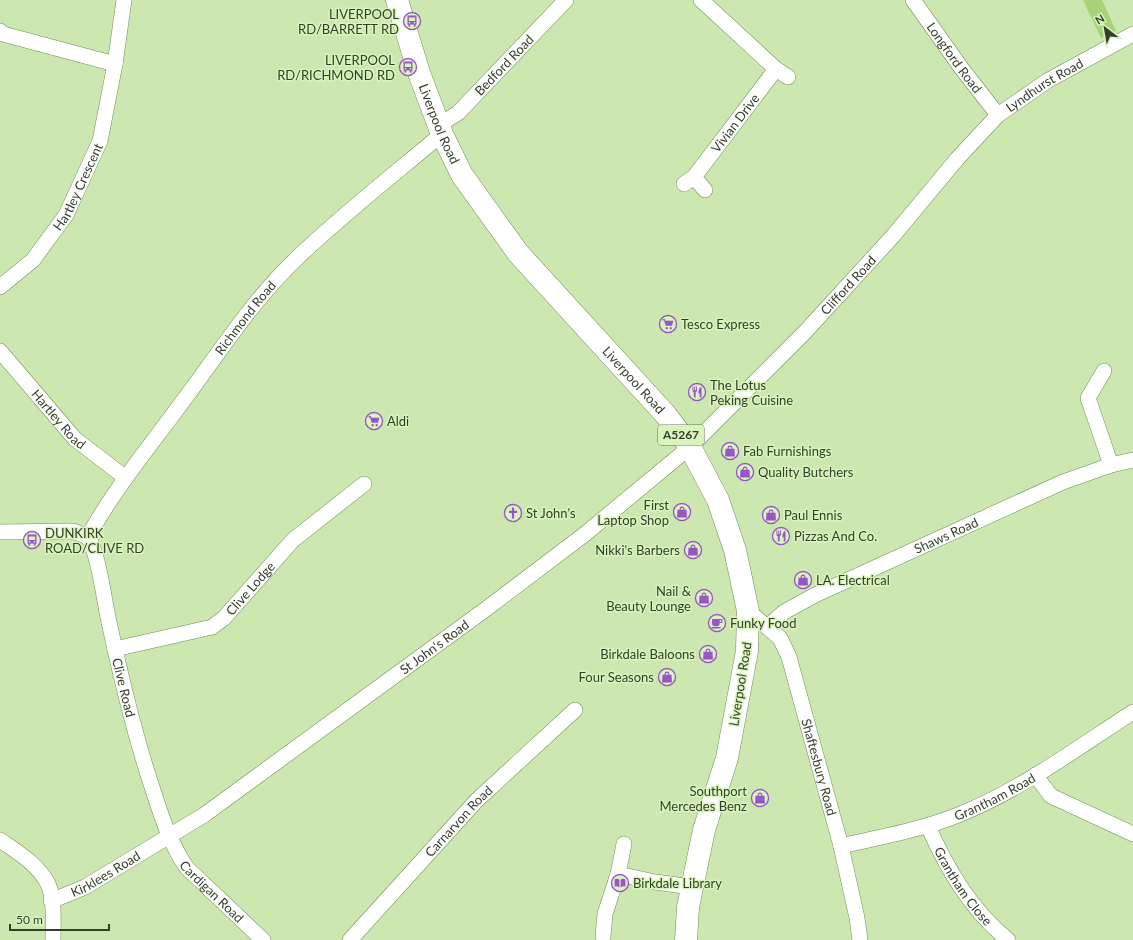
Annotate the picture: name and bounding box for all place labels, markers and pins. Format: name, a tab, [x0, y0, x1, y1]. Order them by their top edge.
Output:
place label: LIVERPOOL RD/BARRETT RD	[298, 6, 399, 37]
bus stop icon: LIVERPOOL RD/BARRETT RD	[402, 11, 422, 31]
place label: LIVERPOOL RD/RICHMOND RD	[277, 52, 395, 83]
bus stop icon: LIVERPOOL RD/RICHMOND RD	[398, 57, 418, 77]
supermarket icon: Tesco Express	[658, 314, 678, 334]
place label: Tesco Express	[681, 316, 761, 332]
place label: The Lotus Peking Cuisine	[710, 377, 793, 408]
restaurant icon: The Lotus Peking Cuisine	[687, 382, 707, 402]
supermarket icon: Aldi	[364, 411, 384, 431]
place label: Aldi	[387, 413, 409, 429]
shop icon: Fab Furnishings	[720, 441, 740, 461]
place label: Fab Furnishings	[743, 443, 832, 459]
shop icon: Quality Butchers	[735, 462, 755, 482]
place label: Quality Butchers	[758, 464, 854, 480]
place label: First Laptop Shop	[597, 497, 669, 528]
shop icon: First Laptop Shop	[672, 502, 692, 522]
church icon: St John's	[503, 503, 523, 523]
place label: St John's	[526, 505, 576, 521]
shop icon: Paul Ennis	[761, 505, 781, 525]
place label: Paul Ennis	[784, 507, 843, 523]
place label: DUNKIRK ROAD/CLIVE RD	[45, 525, 144, 556]
restaurant icon: Pizzas And Co.	[771, 526, 791, 546]
place label: Pizzas And Co.	[794, 528, 877, 544]
bus stop icon: DUNKIRK ROAD/CLIVE RD	[22, 530, 42, 550]
shop icon: Nikki's Barbers	[683, 540, 703, 560]
place label: Nikki's Barbers	[595, 542, 680, 558]
shop icon: LA. Electrical	[793, 570, 813, 590]
place label: LA. Electrical	[816, 572, 890, 588]
place label: Nail & Beauty Lounge	[606, 583, 692, 614]
shop icon: Nail & Beauty Lounge	[694, 588, 714, 608]
cafe icon: Funky Food	[707, 613, 727, 633]
place label: Funky Food	[730, 615, 797, 631]
shop icon: Birkdale Baloons	[698, 644, 718, 664]
place label: Birkdale Baloons	[600, 646, 695, 662]
shop icon: Four Seasons	[657, 667, 677, 687]
place label: Four Seasons	[579, 669, 654, 685]
place label: Southport Mercedes Benz	[659, 783, 747, 814]
shop icon: Southport Mercedes Benz	[750, 788, 770, 808]
library icon: Birkdale Library	[610, 873, 630, 893]
place label: Birkdale Library	[633, 875, 722, 891]

